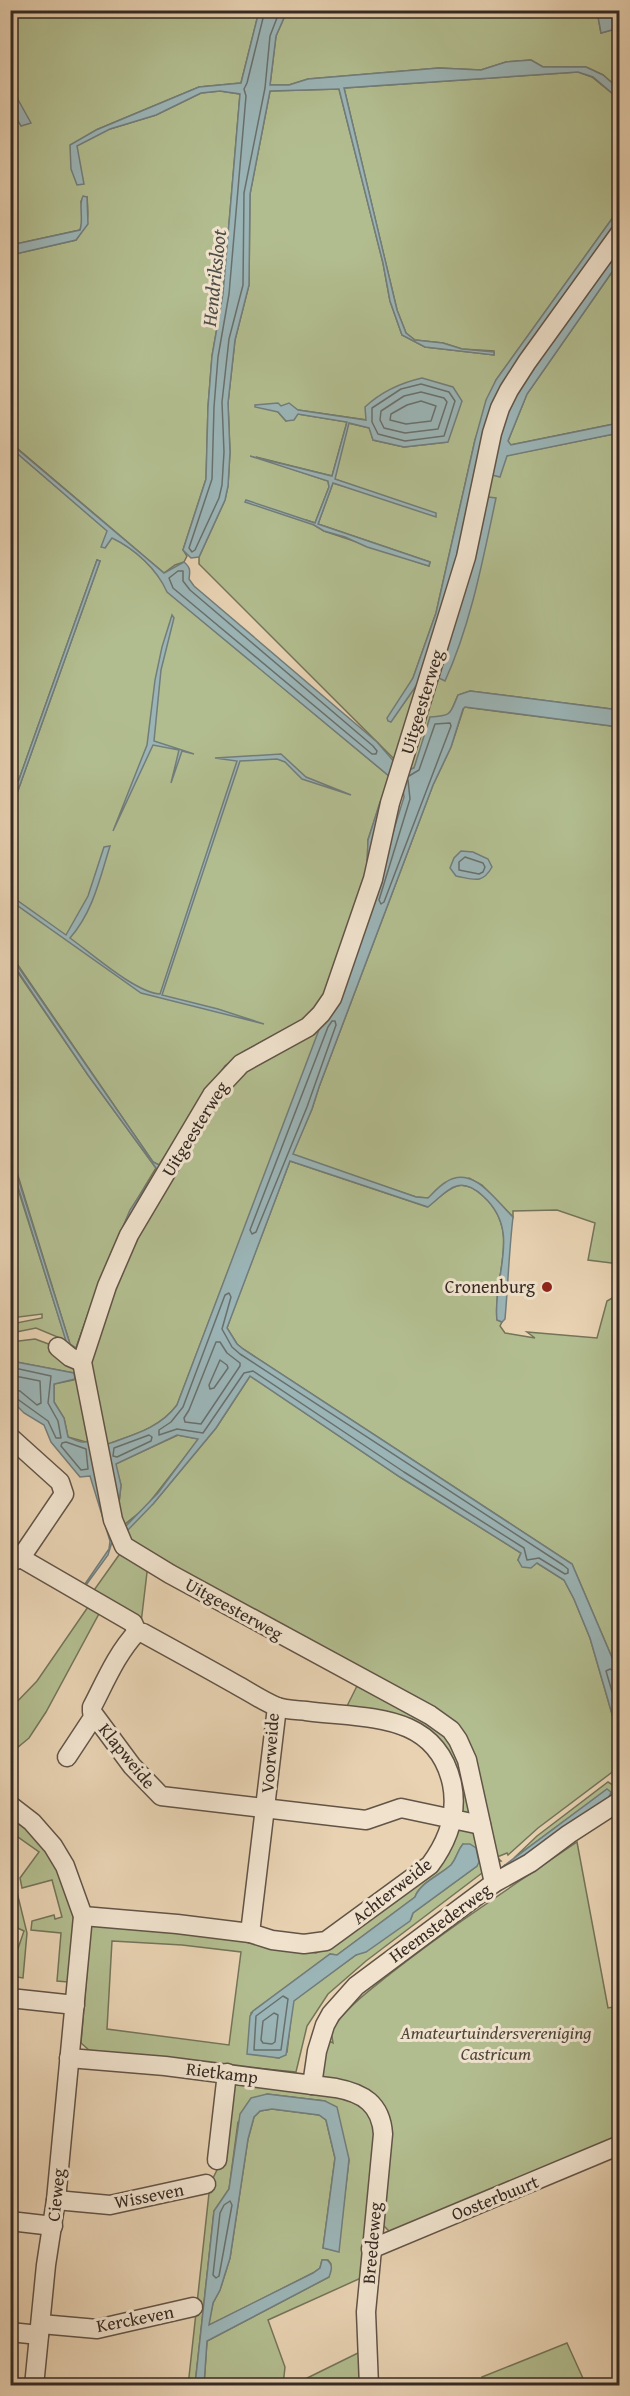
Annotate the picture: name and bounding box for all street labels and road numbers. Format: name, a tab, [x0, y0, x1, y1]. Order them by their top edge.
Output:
street label: Uitgeesterweg	[393, 646, 450, 758]
street label: Uitgeesterweg	[154, 1076, 235, 1182]
street label: Uitgeesterweg	[180, 1570, 288, 1647]
street label: Voorweide	[253, 1712, 286, 1794]
street label: Klapweide	[92, 1717, 162, 1794]
street label: Achterweide	[346, 1851, 437, 1930]
street label: Heemstederweg	[383, 1876, 497, 1969]
street label: Rietkamp	[185, 2055, 260, 2090]
street label: Cieweg	[39, 2167, 72, 2223]
street label: Oosterbuurt	[447, 2168, 543, 2227]
street label: Wisseven	[112, 2176, 186, 2215]
street label: Breedeweg	[354, 2201, 389, 2285]
street label: Kerckeven	[94, 2298, 176, 2339]

